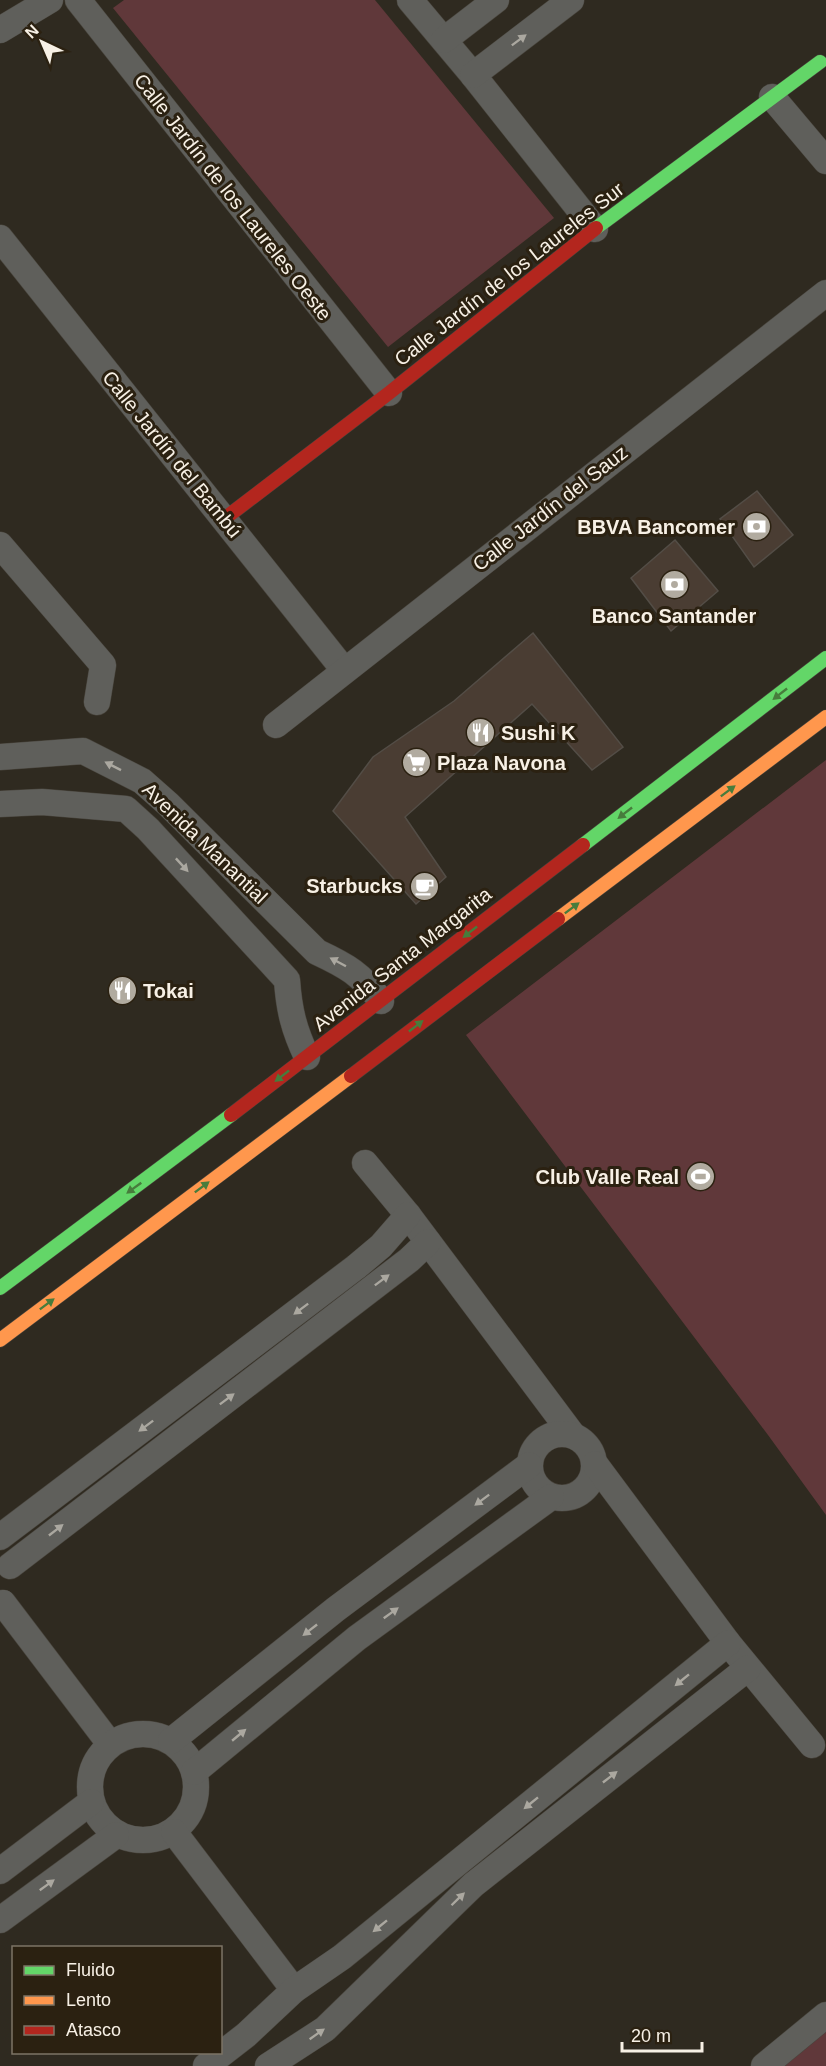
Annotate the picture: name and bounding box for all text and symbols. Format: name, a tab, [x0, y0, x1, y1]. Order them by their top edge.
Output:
north arrow	[12, 12, 72, 72]
text: N	[22, 21, 42, 42]
one-way arrow	[512, 34, 527, 46]
street label: Calle Jardín de los Laureles Oeste	[130, 69, 336, 325]
street label: Calle Jardín de los Laureles Sur	[390, 178, 628, 370]
street label: Calle Jardín del Bambú	[98, 366, 246, 542]
street label: Calle Jardín del Sauz	[468, 441, 632, 575]
bank icon: BBVA Bancomer	[740, 511, 772, 543]
place label: BBVA Bancomer	[577, 516, 735, 538]
bank icon: Banco Santander	[658, 569, 690, 601]
place label: Banco Santander	[592, 605, 756, 627]
one-way arrow	[772, 688, 788, 700]
restaurant icon: Sushi K	[464, 717, 496, 749]
place label: Sushi K	[501, 722, 576, 744]
supermarket icon: Plaza Navona	[400, 747, 432, 779]
place label: Plaza Navona	[437, 752, 567, 774]
one-way arrow	[105, 762, 122, 771]
street label: Avenida Manantial	[138, 778, 272, 908]
one-way arrow	[720, 786, 735, 798]
one-way arrow	[617, 807, 633, 819]
one-way arrow	[175, 858, 189, 873]
cafe icon: Starbucks	[408, 870, 440, 902]
place label: Starbucks	[306, 875, 403, 897]
street label: Avenida Santa Margarita	[309, 882, 496, 1035]
one-way arrow	[564, 902, 580, 915]
one-way arrow	[463, 925, 478, 937]
one-way arrow	[329, 957, 346, 967]
restaurant icon: Tokai	[106, 975, 138, 1007]
place label: Tokai	[143, 980, 194, 1002]
one-way arrow	[409, 1020, 424, 1032]
one-way arrow	[275, 1070, 291, 1082]
sports icon: Club Valle Real	[684, 1161, 716, 1193]
place label: Club Valle Real	[536, 1166, 679, 1188]
one-way arrow	[194, 1181, 210, 1193]
one-way arrow	[126, 1182, 141, 1194]
one-way arrow	[375, 1275, 390, 1287]
one-way arrow	[39, 1299, 54, 1311]
one-way arrow	[294, 1303, 310, 1315]
one-way arrow	[220, 1393, 235, 1405]
one-way arrow	[138, 1420, 153, 1432]
one-way arrow	[475, 1494, 491, 1506]
one-way arrow	[48, 1524, 64, 1537]
one-way arrow	[383, 1607, 399, 1619]
one-way arrow	[302, 1624, 318, 1637]
one-way arrow	[675, 1673, 690, 1685]
one-way arrow	[232, 1729, 247, 1742]
one-way arrow	[602, 1770, 618, 1783]
one-way arrow	[523, 1796, 539, 1809]
one-way arrow	[40, 1880, 55, 1892]
one-way arrow	[451, 1892, 466, 1906]
one-way arrow	[372, 1919, 388, 1932]
legend	[12, 1946, 222, 2054]
text: Fluido	[66, 1960, 115, 1980]
text: Lento	[66, 1990, 111, 2010]
scale bar	[622, 2015, 702, 2053]
text: Atasco	[66, 2020, 121, 2040]
text: 20 m	[631, 2026, 671, 2046]
one-way arrow	[309, 2028, 325, 2039]

